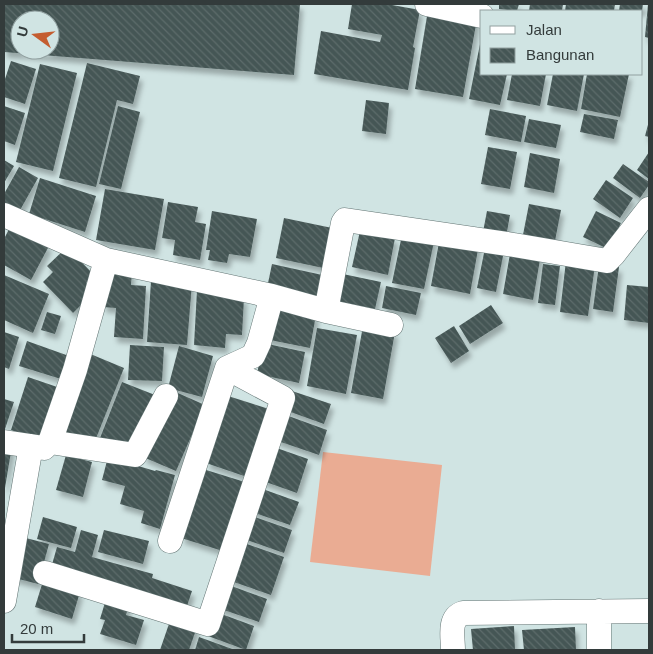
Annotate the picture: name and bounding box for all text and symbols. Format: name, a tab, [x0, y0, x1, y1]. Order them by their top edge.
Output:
north arrow	[10, 10, 60, 60]
legend	[480, 10, 643, 75]
text: Jalan	[526, 21, 562, 38]
text: U	[13, 25, 31, 39]
text: Bangunan	[526, 46, 594, 63]
scale bar	[12, 612, 85, 644]
text: 20 m	[20, 620, 53, 637]

